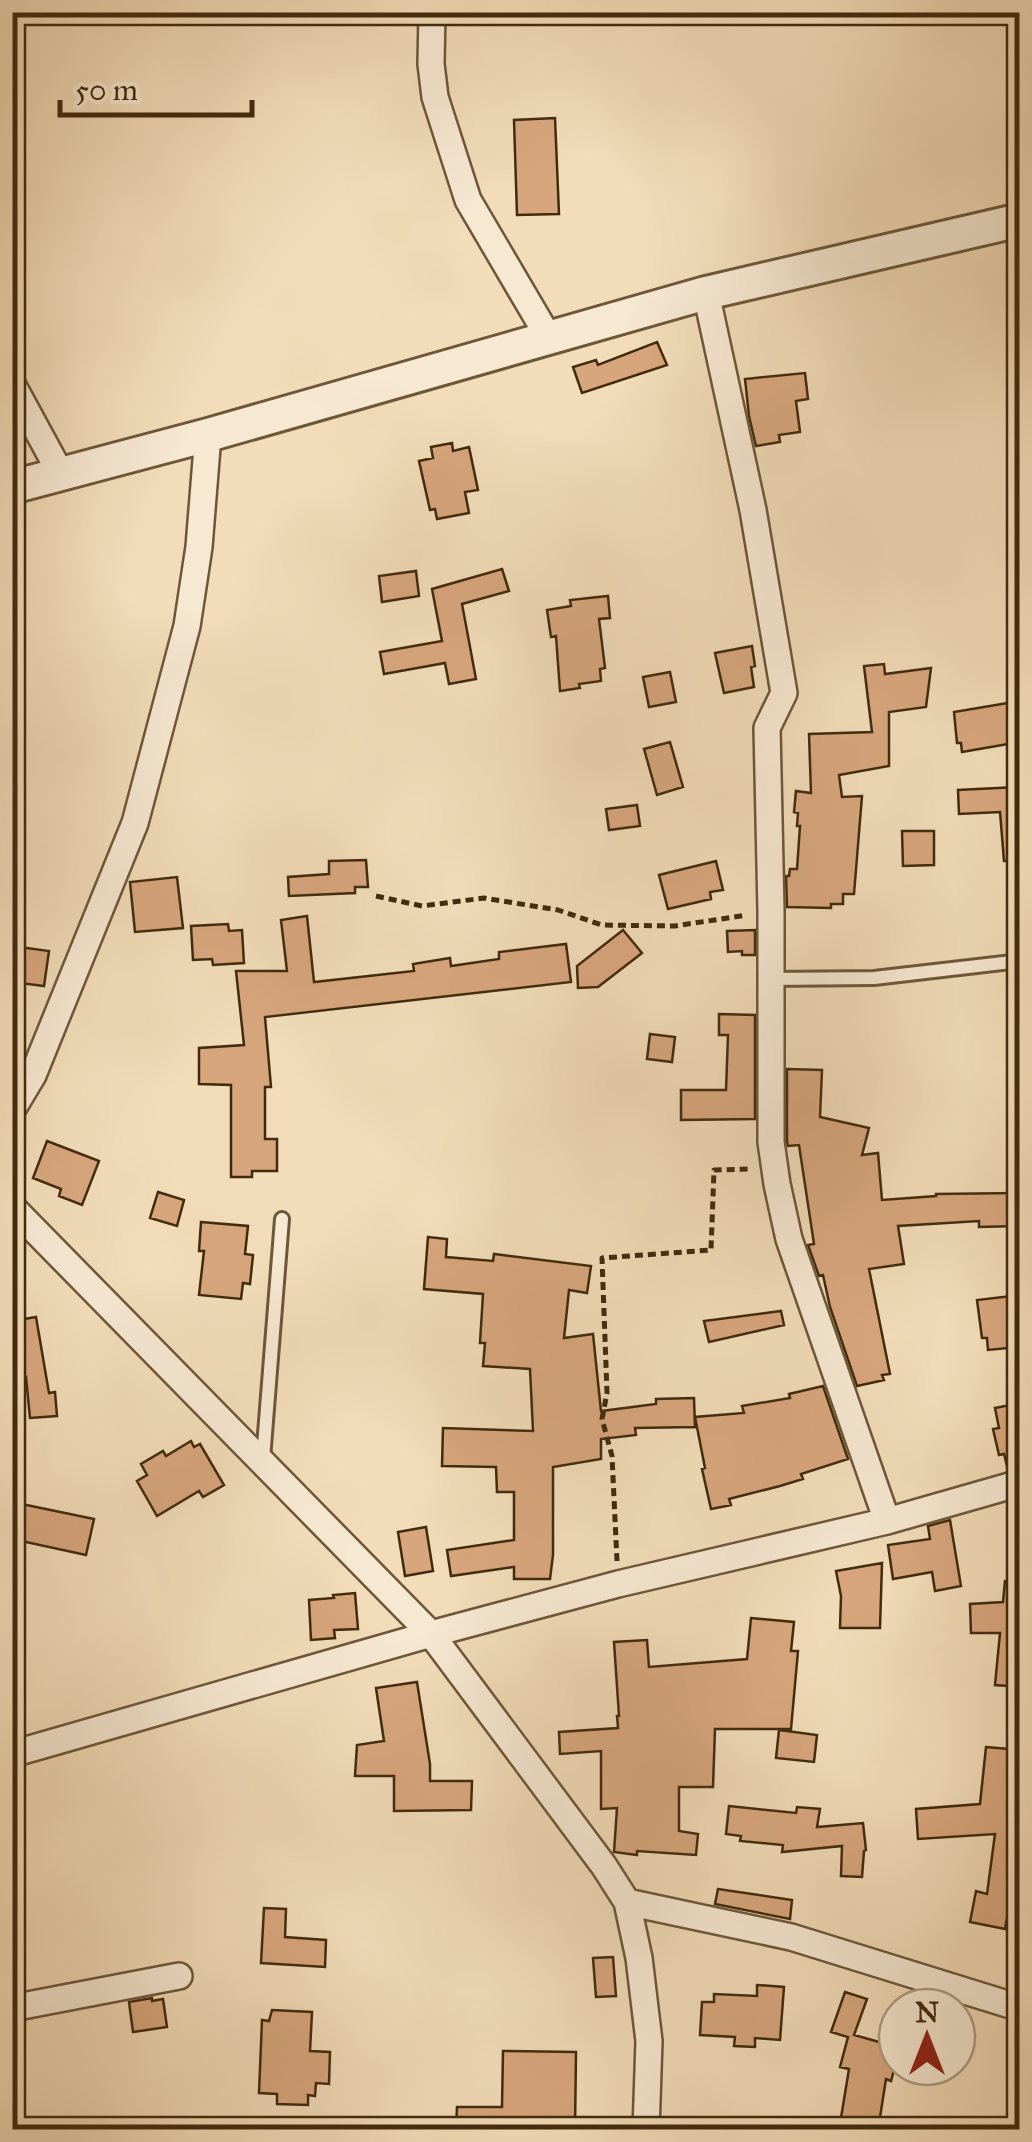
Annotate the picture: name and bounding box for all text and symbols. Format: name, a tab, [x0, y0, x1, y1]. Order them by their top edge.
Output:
scale bar	[60, 55, 252, 117]
text: 50 m	[75, 72, 138, 108]
north arrow	[877, 1987, 977, 2087]
text: N	[915, 1995, 939, 2030]

